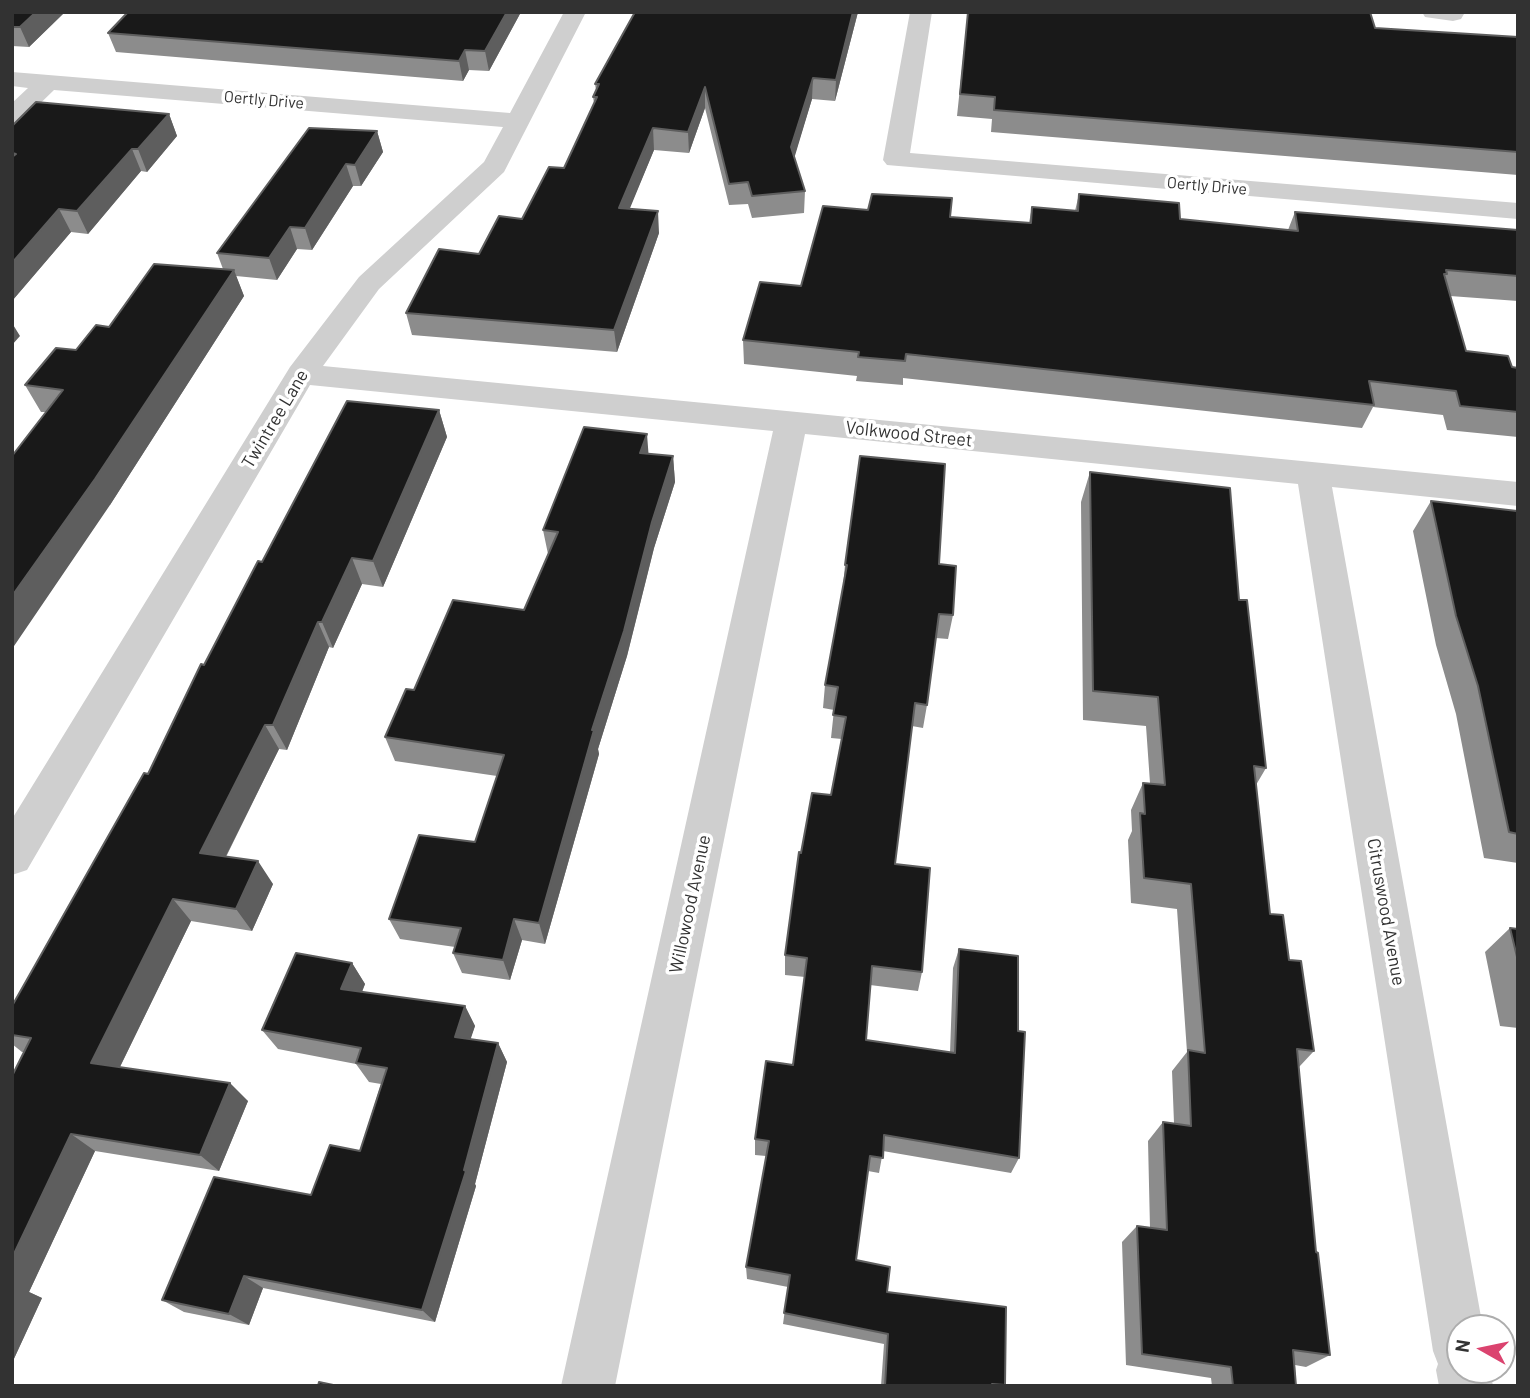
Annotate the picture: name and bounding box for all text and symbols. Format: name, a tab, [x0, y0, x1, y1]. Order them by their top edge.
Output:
street label: Oertly Drive	[223, 87, 305, 113]
street label: Oertly Drive	[1166, 173, 1248, 199]
street label: Twintree Lane	[237, 366, 313, 472]
street label: Volkwood Street	[844, 417, 974, 451]
street label: Willowood Avenue	[665, 833, 715, 975]
street label: Citruswood Avenue	[1362, 837, 1410, 987]
north arrow	[1446, 1314, 1516, 1384]
text: N	[1449, 1338, 1474, 1354]

